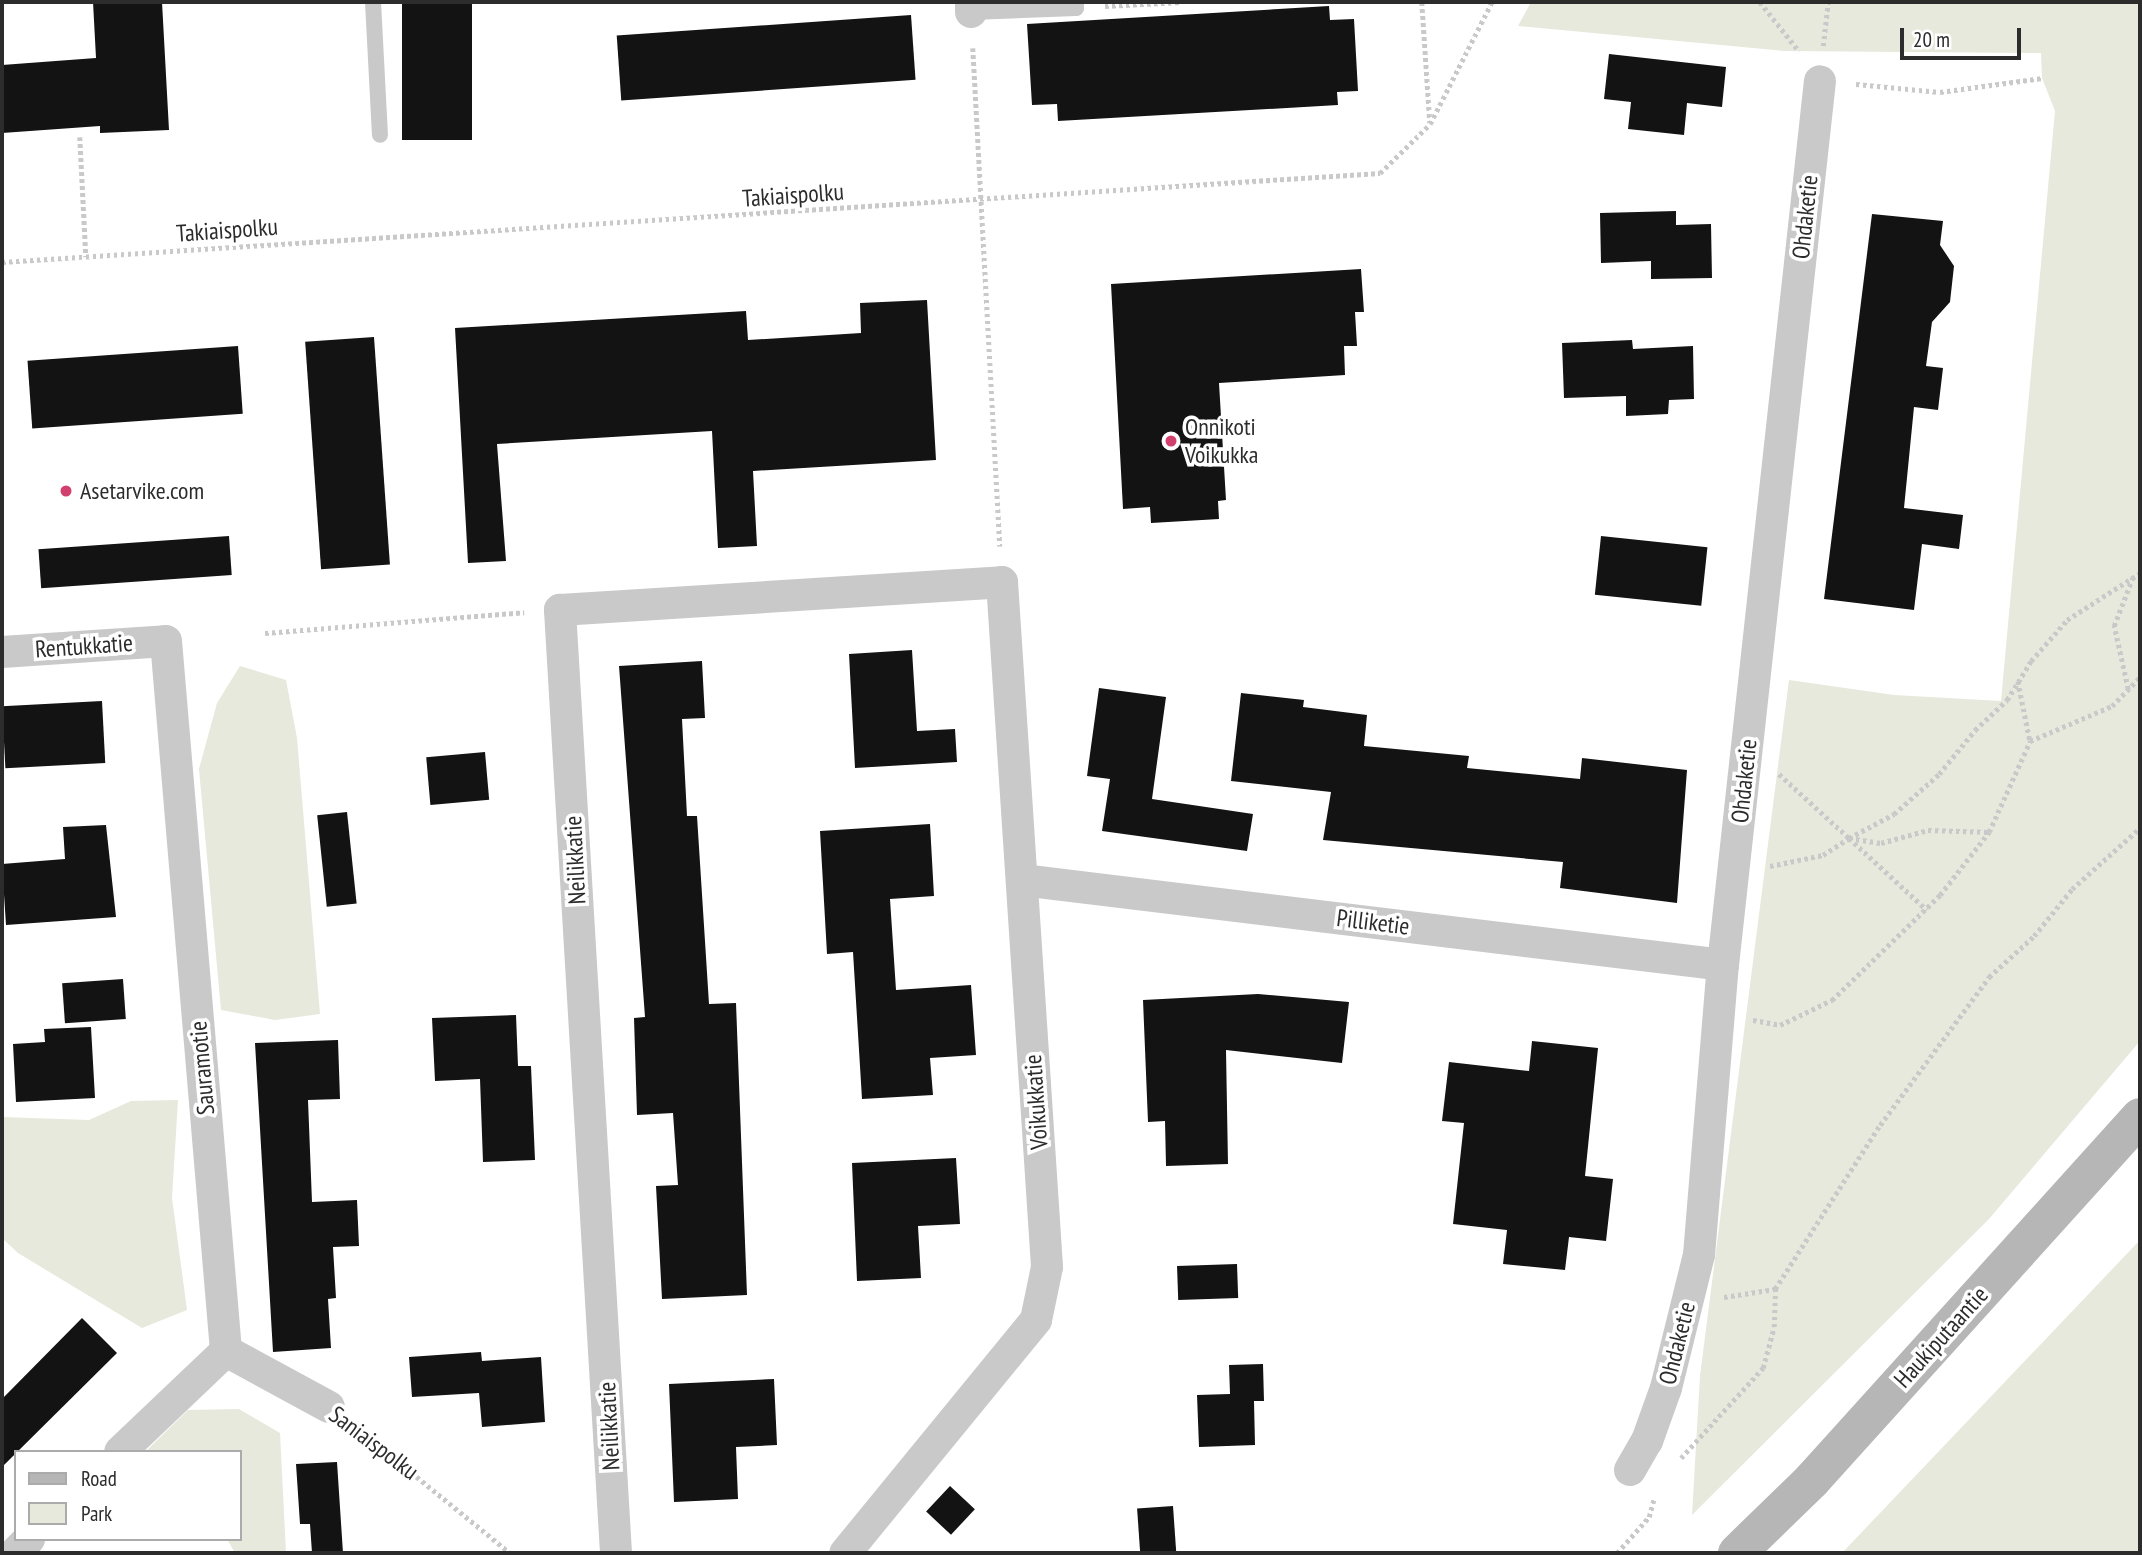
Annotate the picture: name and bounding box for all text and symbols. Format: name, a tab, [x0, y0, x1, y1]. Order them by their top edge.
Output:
scale bar	[1904, 14, 2025, 58]
text: 20 m	[1913, 26, 1950, 53]
street label: Ohdaketie	[1786, 174, 1824, 260]
street label: Takiaispolku	[741, 177, 845, 213]
street label: Takiaispolku	[175, 212, 279, 248]
place label: Onnikoti Voikukka	[1185, 413, 1258, 469]
marker: Onnikoti Voikukka	[1163, 433, 1179, 449]
place label: Asetarvike.com	[80, 477, 204, 505]
marker: Asetarvike.com	[58, 483, 74, 499]
street label: Rentukkatie	[34, 628, 134, 664]
street label: Ohdaketie	[1725, 738, 1763, 824]
street label: Neilikkatie	[558, 815, 592, 905]
street label: Pilliketie	[1335, 903, 1411, 941]
street label: Sauramotie	[184, 1020, 220, 1116]
street label: Voikukkatie	[1018, 1054, 1054, 1150]
street label: Haukiputaantie	[1888, 1280, 1994, 1394]
street label: Ohdaketie	[1653, 1299, 1701, 1387]
street label: Neilikkatie	[592, 1381, 626, 1471]
street label: Saniaispolku	[324, 1400, 424, 1486]
legend	[14, 1450, 242, 1541]
text: Road	[81, 1465, 117, 1492]
text: Park	[81, 1500, 112, 1527]

